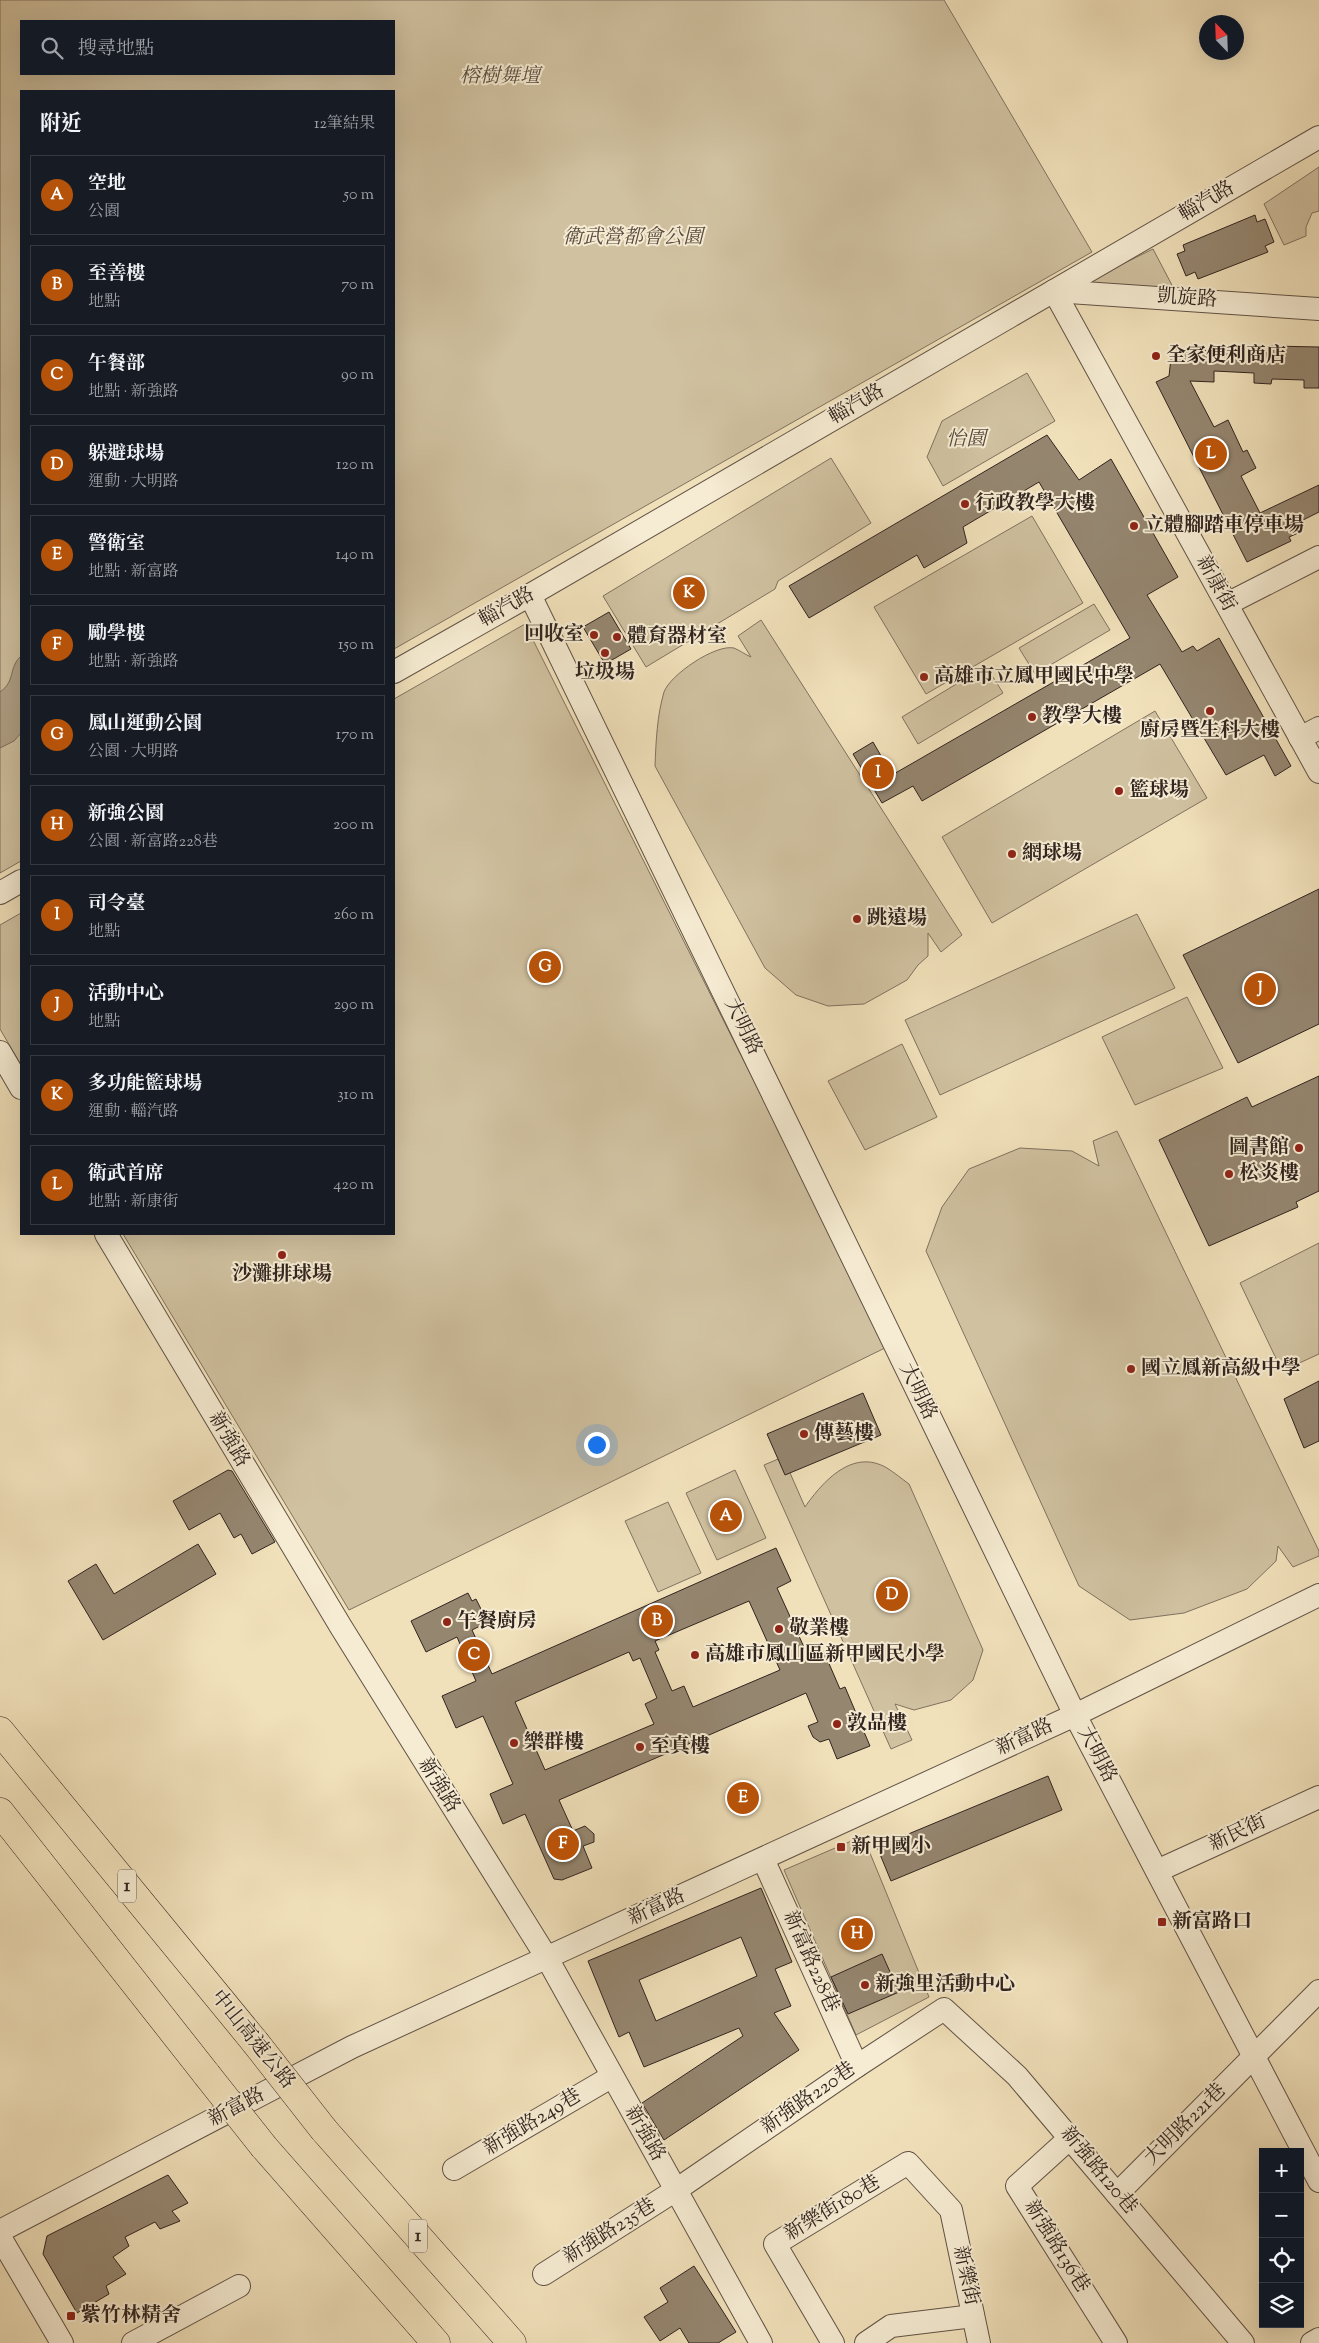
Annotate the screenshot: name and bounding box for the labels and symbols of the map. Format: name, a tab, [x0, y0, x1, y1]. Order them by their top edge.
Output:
north arrow	[1199, 15, 1244, 60]
park label: 榕樹舞壇	[460, 63, 543, 92]
street label: 輜汽路	[1174, 174, 1240, 230]
park label: 衛武營都會公園	[563, 224, 706, 253]
street label: 凱旋路	[1156, 282, 1218, 316]
place label: 全家便利商店	[1166, 342, 1286, 371]
marker: 全家便利商店	[1150, 350, 1162, 362]
street label: 輜汽路	[824, 377, 890, 433]
park label: 怡園	[946, 426, 989, 455]
pin: L	[1195, 435, 1227, 473]
place label: 行政教學大樓	[975, 490, 1095, 519]
marker: 行政教學大樓	[959, 498, 971, 510]
place label: 立體腳踏車停車場	[1144, 512, 1304, 541]
marker: 立體腳踏車停車場	[1128, 520, 1140, 532]
street label: 新康街	[1188, 551, 1242, 617]
pin: K	[673, 574, 705, 612]
street label: 輜汽路	[474, 581, 540, 635]
place label: 回收室	[524, 621, 584, 650]
place label: 體育器材室	[627, 623, 727, 652]
marker: 回收室	[588, 629, 600, 641]
marker: 體育器材室	[611, 631, 623, 643]
marker: 垃圾場	[599, 647, 611, 659]
place label: 垃圾場	[575, 659, 635, 688]
place label: 高雄市立鳳甲國民中學	[934, 663, 1134, 692]
marker: 高雄市立鳳甲國民中學	[918, 671, 930, 683]
place label: 教學大樓	[1042, 703, 1122, 732]
marker: 廚房暨生科大樓	[1204, 705, 1216, 717]
marker: 教學大樓	[1026, 711, 1038, 723]
place label: 廚房暨生科大樓	[1140, 717, 1280, 746]
pin: I	[862, 754, 894, 792]
place label: 籃球場	[1129, 777, 1189, 806]
marker: 籃球場	[1113, 785, 1125, 797]
place label: 網球場	[1022, 840, 1082, 869]
marker: 網球場	[1006, 848, 1018, 860]
place label: 跳遠場	[867, 905, 927, 934]
marker: 跳遠場	[851, 913, 863, 925]
pin: G	[529, 948, 561, 986]
pin: J	[1244, 970, 1276, 1008]
street label: 大明路	[716, 994, 768, 1060]
place label: 圖書館	[1229, 1134, 1289, 1163]
marker: 圖書館	[1293, 1142, 1305, 1154]
place label: 松炎樓	[1239, 1160, 1299, 1189]
marker: 松炎樓	[1223, 1168, 1235, 1180]
marker: 沙灘排球場	[276, 1249, 288, 1261]
place label: 沙灘排球場	[232, 1261, 332, 1290]
place label: 國立鳳新高級中學	[1141, 1355, 1301, 1384]
street label: 大明路	[891, 1359, 943, 1425]
marker: 國立鳳新高級中學	[1125, 1363, 1137, 1375]
street label: 新強路	[200, 1407, 256, 1473]
place label: 傳藝樓	[814, 1420, 874, 1449]
marker: 傳藝樓	[798, 1428, 810, 1440]
your location	[584, 1432, 610, 1458]
pin: A	[710, 1497, 742, 1535]
pin: D	[876, 1576, 908, 1614]
pin: B	[641, 1602, 673, 1640]
place label: 午餐廚房	[457, 1608, 537, 1637]
place label: 敬業樓	[789, 1615, 849, 1644]
marker: 午餐廚房	[441, 1616, 453, 1628]
marker: 敬業樓	[773, 1623, 785, 1635]
pin: C	[458, 1636, 490, 1674]
place label: 高雄市鳳山區新甲國民小學	[705, 1641, 945, 1670]
marker: 高雄市鳳山區新甲國民小學	[689, 1649, 701, 1661]
place label: 敦品樓	[847, 1710, 907, 1739]
street label: 新富路	[992, 1712, 1058, 1764]
marker: 敦品樓	[831, 1718, 843, 1730]
street label: 大明路	[1069, 1722, 1123, 1788]
place label: 樂群樓	[524, 1729, 584, 1758]
place label: 至真樓	[650, 1733, 710, 1762]
marker: 樂群樓	[508, 1737, 520, 1749]
marker: 至真樓	[634, 1741, 646, 1753]
street label: 新強路	[410, 1753, 466, 1819]
pin: E	[727, 1779, 759, 1817]
street label: 新民街	[1205, 1808, 1271, 1860]
pin: F	[547, 1825, 579, 1863]
place label: 新甲國小	[851, 1833, 931, 1862]
marker: 新甲國小	[835, 1841, 847, 1853]
road number: 1	[118, 1870, 136, 1902]
street label: 新富路	[624, 1882, 690, 1934]
street label: 新富路228巷	[775, 1906, 845, 2018]
place label: 新富路口	[1172, 1908, 1252, 1937]
pin: H	[841, 1915, 873, 1953]
marker: 新富路口	[1156, 1916, 1168, 1928]
place label: 新強里活動中心	[875, 1971, 1015, 2000]
marker: 新強里活動中心	[859, 1979, 871, 1991]
street label: 中山高速公路	[203, 1984, 301, 2096]
street label: 新強路220巷	[756, 2056, 862, 2142]
street label: 大明路221巷	[1138, 2077, 1234, 2173]
street label: 新富路	[204, 2081, 270, 2135]
street label: 新強路249巷	[479, 2083, 587, 2163]
street label: 新強路	[616, 2101, 672, 2167]
street label: 新強路120巷	[1053, 2121, 1143, 2221]
street label: 新樂街180巷	[780, 2169, 886, 2249]
street label: 新強路235巷	[558, 2192, 662, 2272]
street label: 新強路136巷	[1016, 2195, 1096, 2299]
road number: 1	[409, 2220, 427, 2252]
street label: 新樂街	[945, 2244, 985, 2308]
place label: 紫竹林精舍	[81, 2302, 181, 2331]
marker: 紫竹林精舍	[65, 2310, 77, 2322]

